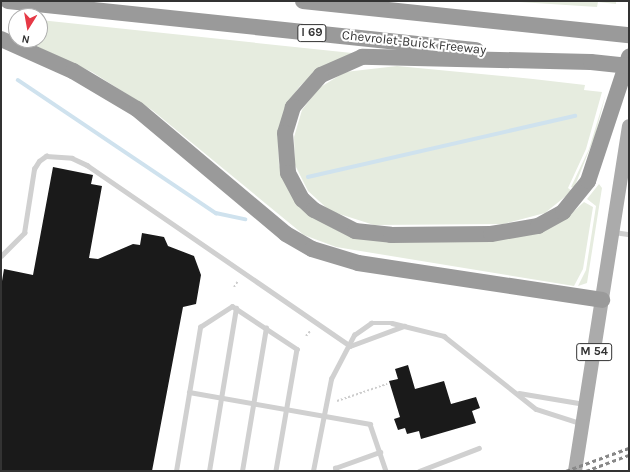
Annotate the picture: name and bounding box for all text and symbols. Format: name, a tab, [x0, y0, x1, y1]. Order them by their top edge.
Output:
north arrow	[8, 8, 48, 48]
road number: I 69	[297, 23, 327, 43]
street label: Chevrolet-Buick Freeway	[341, 28, 487, 58]
text: N	[21, 32, 31, 46]
road number: M 54	[576, 342, 612, 362]

